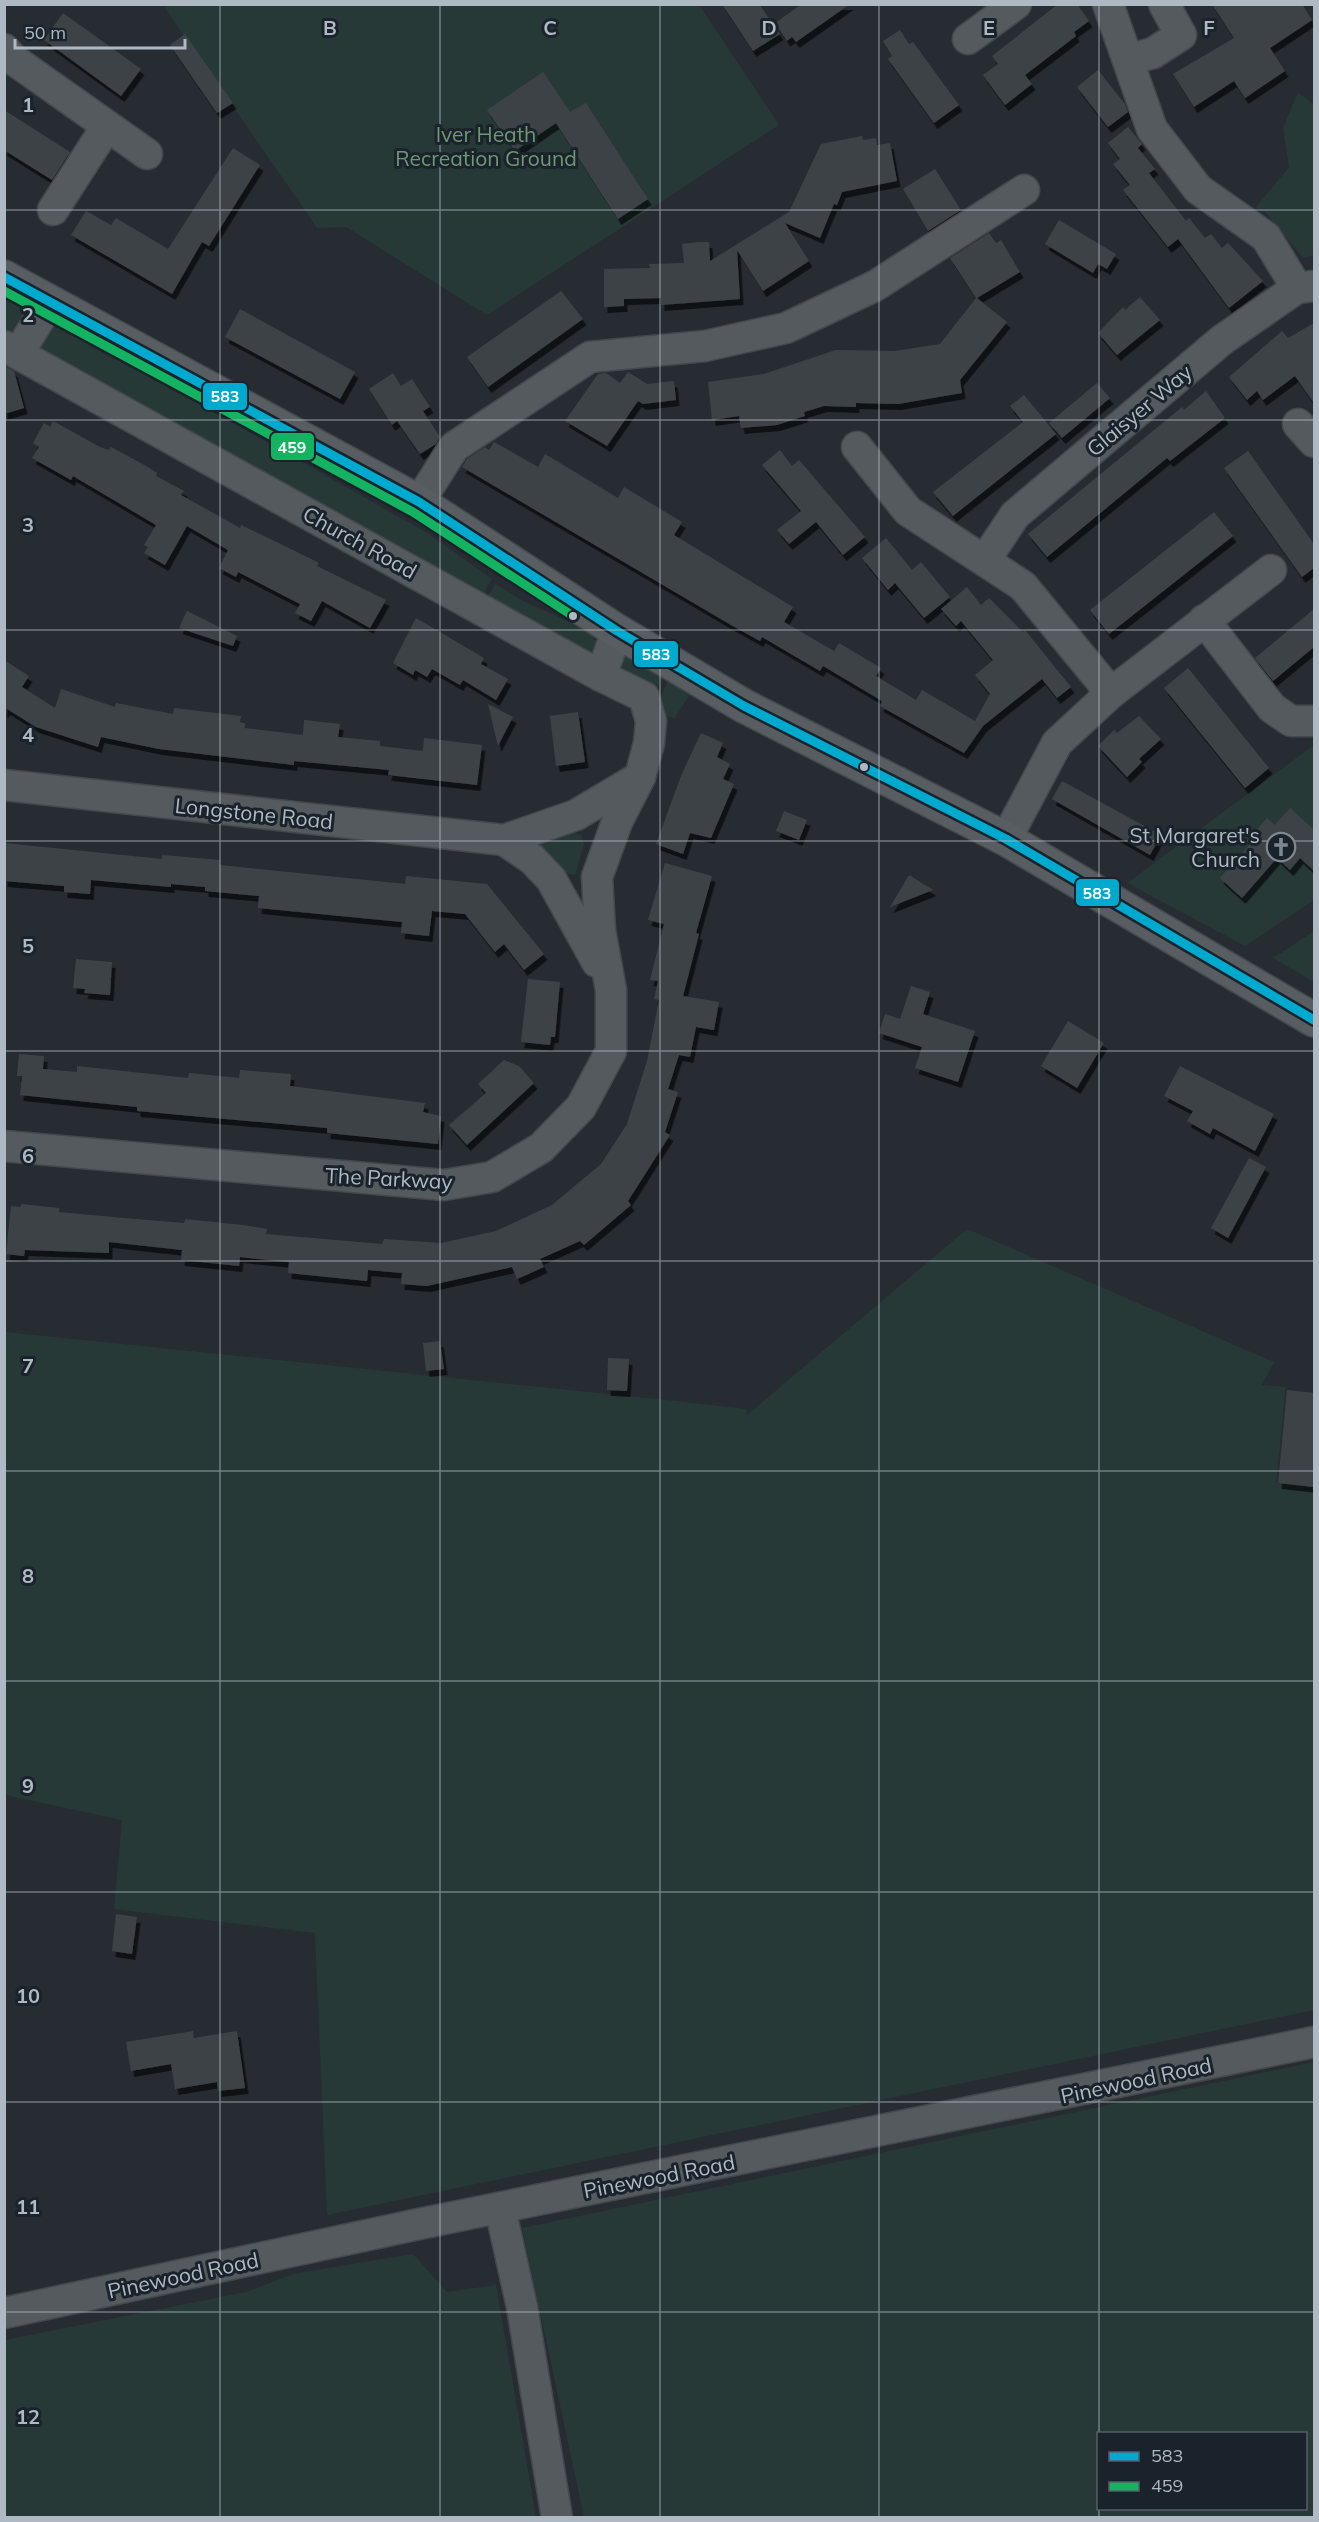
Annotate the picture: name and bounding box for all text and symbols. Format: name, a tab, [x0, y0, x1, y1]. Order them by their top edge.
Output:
scale bar	[15, 12, 184, 50]
text: B	[323, 15, 337, 40]
text: C	[543, 15, 557, 40]
text: D	[761, 15, 777, 40]
text: E	[983, 15, 995, 40]
text: F	[1203, 15, 1215, 40]
text: 50 m	[24, 21, 66, 44]
text: 1	[22, 92, 34, 117]
park label: Iver Heath Recreation Ground	[395, 121, 577, 171]
text: 2	[22, 302, 34, 327]
street label: Glaisyer Way	[1081, 358, 1197, 462]
line badge: 583	[202, 382, 248, 411]
text: 583	[211, 386, 239, 406]
line badge: 459	[270, 432, 315, 461]
text: 459	[278, 437, 306, 457]
street label: Church Road	[299, 500, 421, 584]
text: 3	[22, 512, 34, 537]
unlabelled marker	[567, 610, 579, 622]
line badge: 583	[633, 640, 679, 668]
text: 583	[642, 644, 670, 664]
text: 4	[22, 722, 34, 747]
unlabelled marker	[858, 761, 870, 773]
street label: Longstone Road	[174, 792, 334, 834]
place label: St Margaret's Church	[1129, 822, 1260, 872]
church icon: St Margaret's Church	[1265, 831, 1297, 863]
line badge: 583	[1075, 878, 1120, 907]
text: 583	[1083, 883, 1111, 903]
text: 5	[22, 933, 34, 958]
text: 6	[22, 1143, 34, 1168]
street label: The Parkway	[325, 1162, 453, 1194]
text: 7	[22, 1353, 34, 1378]
text: 8	[22, 1563, 34, 1588]
text: 9	[22, 1773, 34, 1798]
text: 10	[16, 1983, 40, 2008]
street label: Pinewood Road	[1058, 2051, 1214, 2109]
street label: Pinewood Road	[581, 2149, 737, 2203]
text: 11	[16, 2194, 40, 2219]
street label: Pinewood Road	[105, 2246, 261, 2304]
text: 12	[16, 2404, 40, 2429]
legend	[1097, 2432, 1307, 2510]
text: 583	[1151, 2444, 1183, 2467]
text: 459	[1151, 2474, 1183, 2497]

